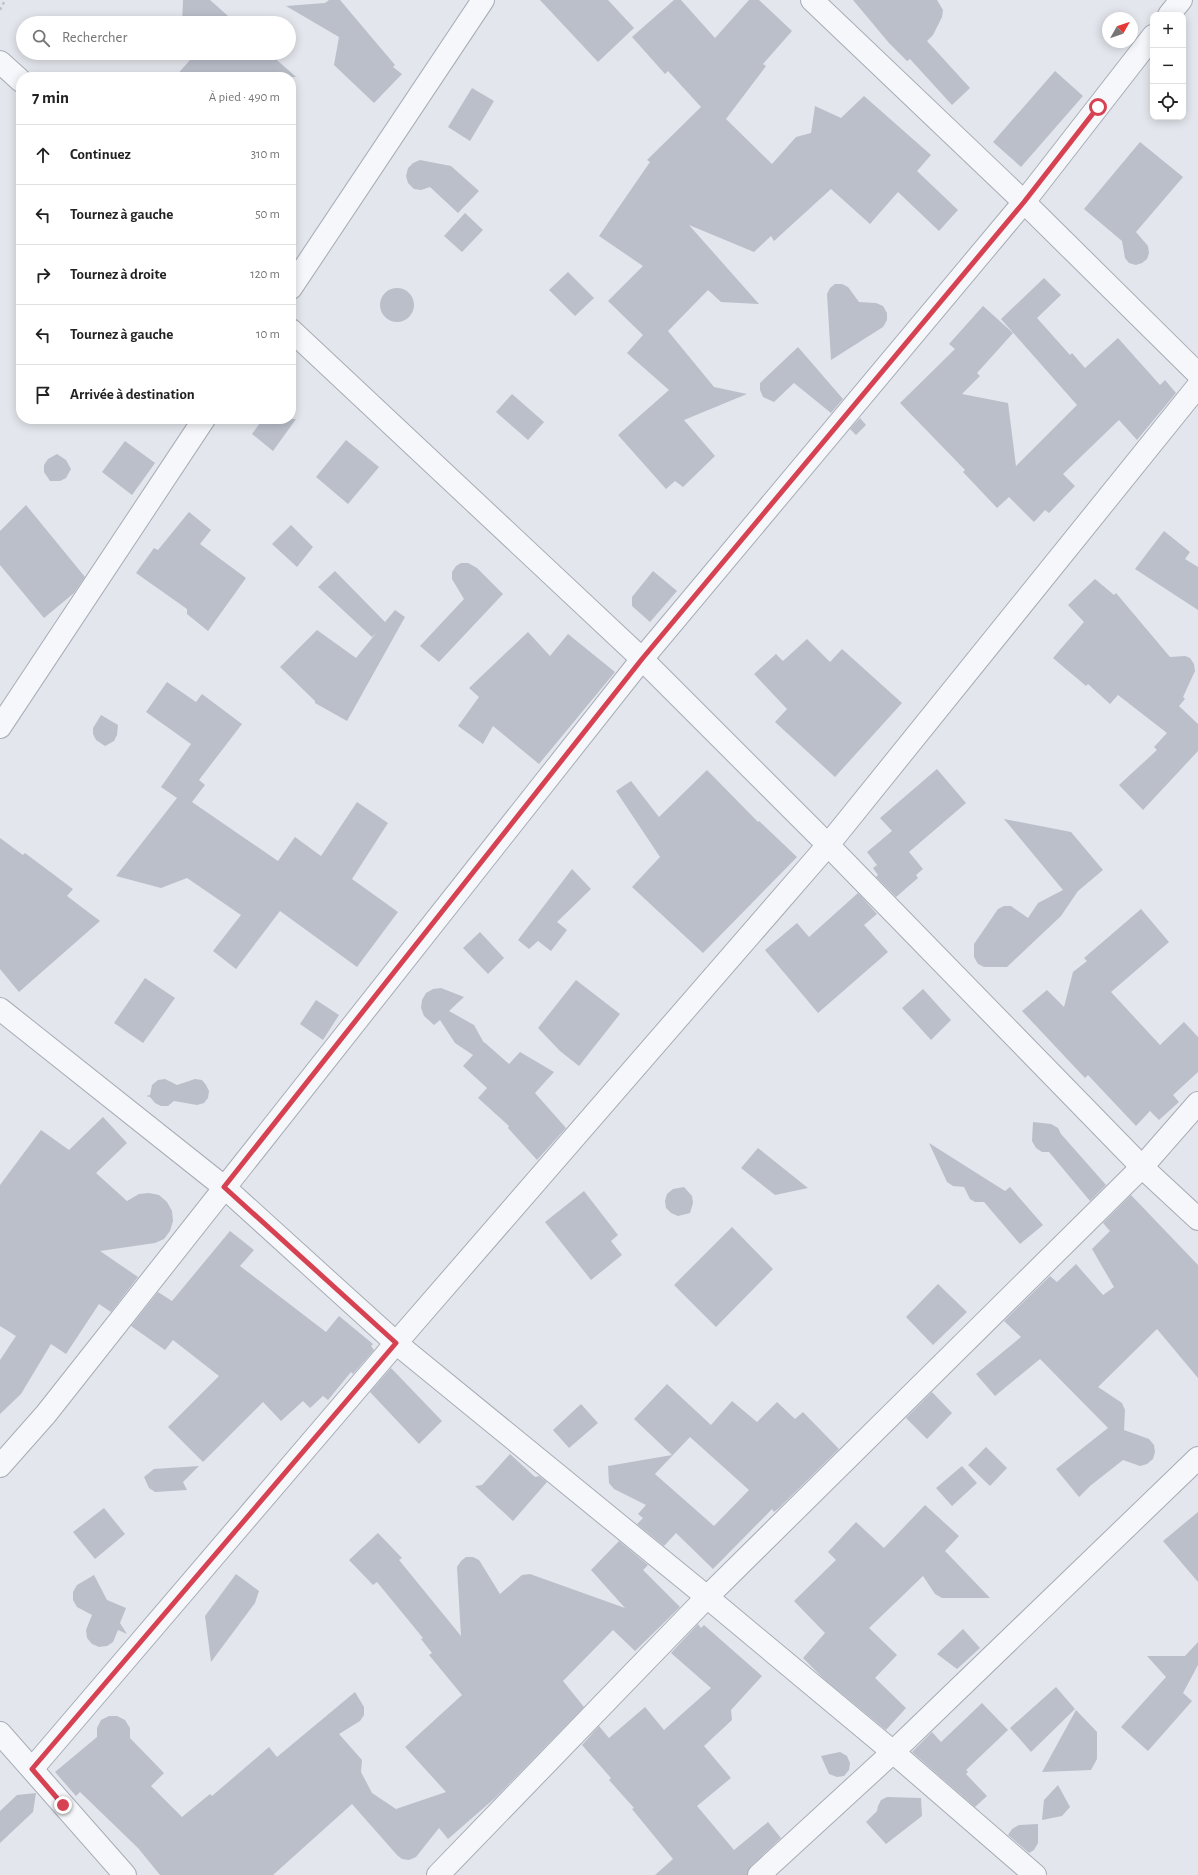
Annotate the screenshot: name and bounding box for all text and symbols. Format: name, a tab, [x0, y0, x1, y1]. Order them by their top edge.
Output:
north arrow	[1102, 12, 1138, 48]
map controls	[1150, 12, 1186, 120]
button: +	[1150, 12, 1186, 48]
search box	[16, 16, 296, 60]
icon: search	[30, 27, 52, 49]
text: Rechercher	[62, 30, 127, 45]
button: −	[1150, 48, 1186, 84]
button: locate	[1150, 84, 1186, 120]
text: 7 min	[32, 89, 69, 106]
text: À pied · 490 m	[209, 91, 280, 104]
route start	[1089, 98, 1107, 116]
icon: ahead	[32, 144, 54, 166]
text: Continuez	[70, 147, 131, 162]
text: 310 m	[251, 148, 280, 161]
icon: left	[32, 204, 54, 226]
text: Tournez à gauche	[70, 207, 173, 222]
text: 50 m	[255, 208, 280, 221]
icon: right	[32, 264, 54, 286]
text: Tournez à droite	[70, 267, 167, 282]
text: 120 m	[250, 268, 280, 281]
icon: left	[32, 324, 54, 346]
text: Tournez à gauche	[70, 327, 173, 342]
text: 10 m	[256, 328, 280, 341]
icon: arrive	[32, 384, 54, 406]
text: Arrivée à destination	[70, 387, 195, 402]
route end	[54, 1796, 72, 1814]

